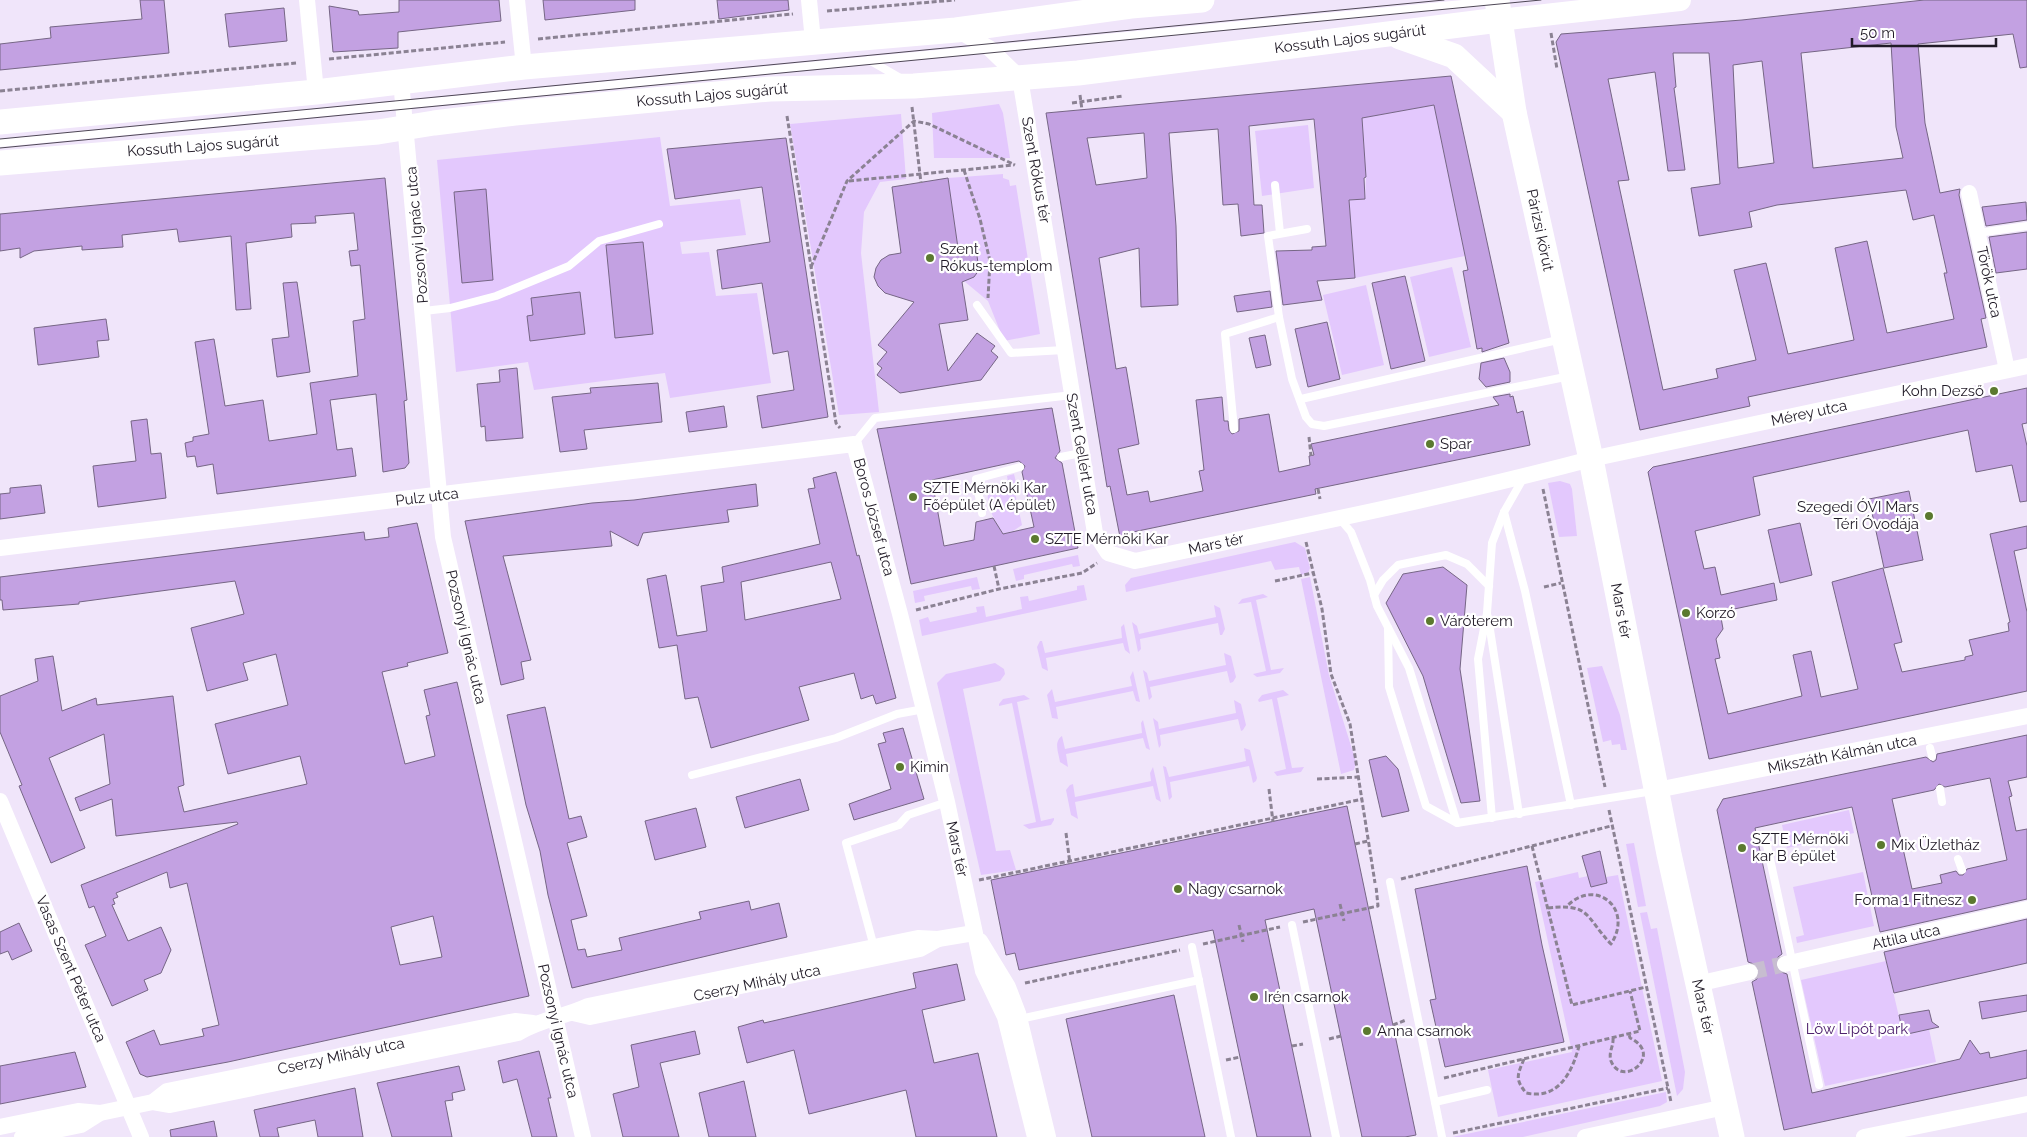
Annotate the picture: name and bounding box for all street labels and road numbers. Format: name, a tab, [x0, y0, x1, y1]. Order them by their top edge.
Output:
street label: Kossuth Lajos sugárút	[1273, 21, 1427, 57]
street label: Kossuth Lajos sugárút	[635, 79, 789, 111]
street label: Szent Rókus tér	[1018, 115, 1054, 225]
street label: Kossuth Lajos sugárút	[126, 132, 280, 160]
street label: Pozsonyi Ignác utca	[402, 166, 432, 304]
street label: Párizsi körút	[1523, 187, 1557, 273]
street label: Török utca	[1973, 245, 2005, 319]
street label: Szent Gellért utca	[1062, 392, 1102, 516]
street label: Mérey utca	[1769, 396, 1849, 430]
street label: Boros József utca	[850, 456, 898, 578]
street label: Pulz utca	[394, 484, 460, 510]
street label: Mars tér	[1186, 529, 1246, 559]
street label: Pozsonyi Ignác utca	[442, 568, 490, 706]
street label: Mars tér	[1607, 582, 1635, 641]
street label: Mikszáth Kálmán utca	[1766, 731, 1918, 777]
street label: Mars tér	[942, 819, 972, 879]
street label: Vasas Szent Péter utca	[32, 893, 110, 1045]
street label: Attila utca	[1870, 920, 1942, 954]
street label: Cserzy Mihály utca	[692, 961, 822, 1005]
street label: Pozsonyi Ignác utca	[534, 962, 582, 1100]
street label: Mars tér	[1688, 977, 1718, 1037]
street label: Cserzy Mihály utca	[276, 1034, 406, 1078]

